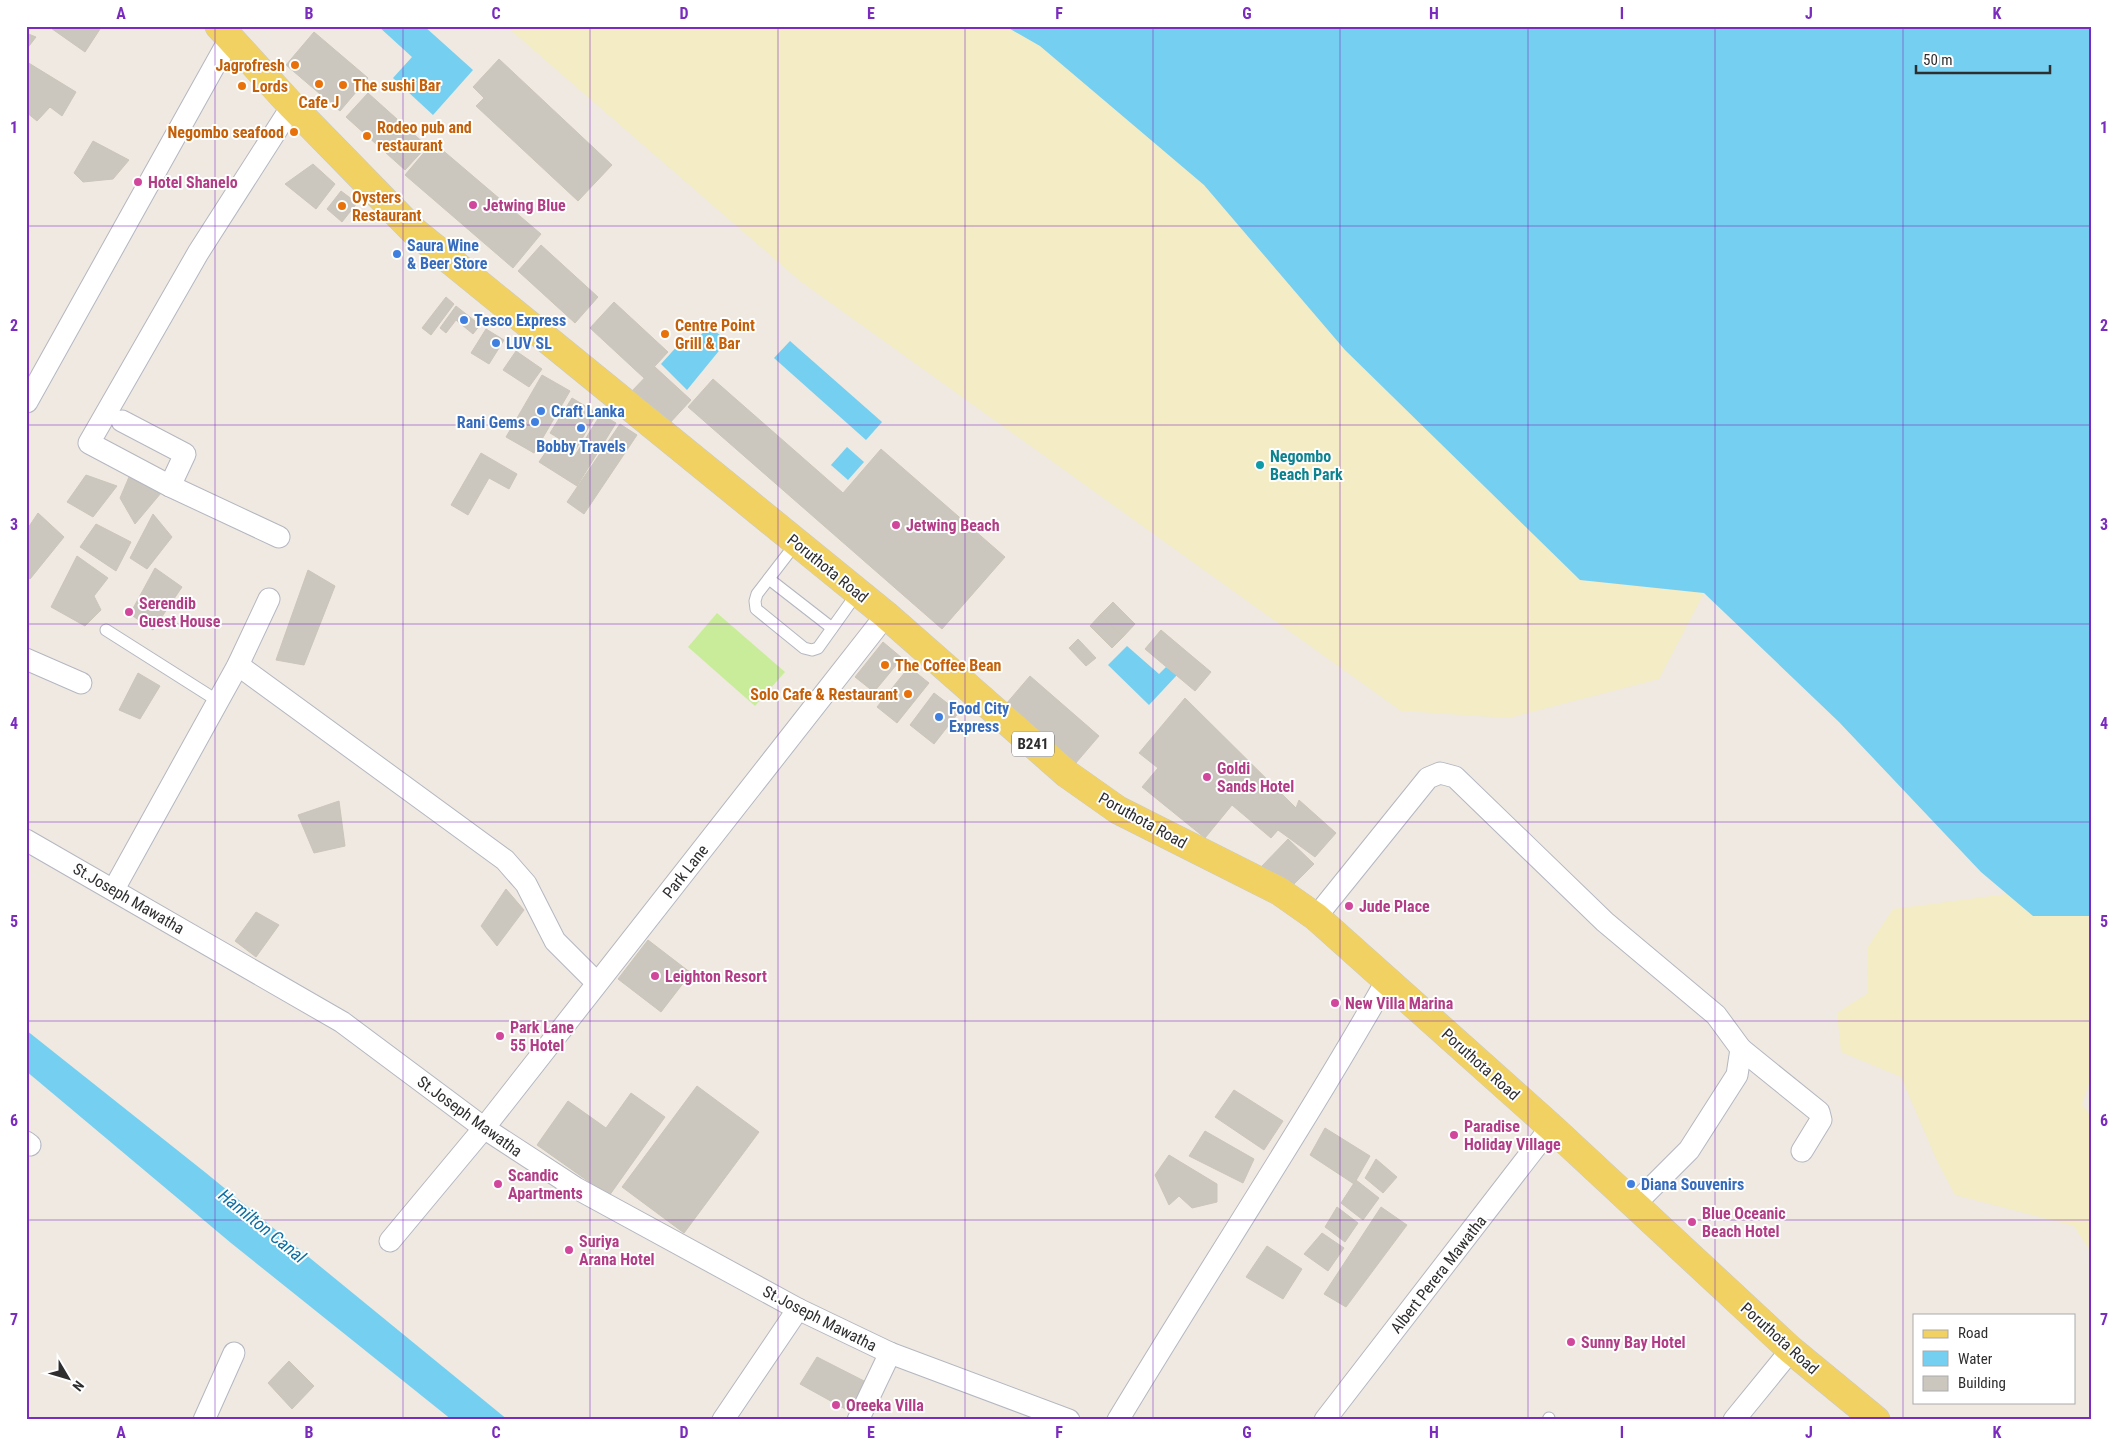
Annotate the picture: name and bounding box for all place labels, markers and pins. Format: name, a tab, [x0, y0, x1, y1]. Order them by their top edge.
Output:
place label: Jagrofresh	[215, 56, 285, 75]
marker: Jagrofresh	[289, 59, 301, 71]
place label: The sushi Bar	[353, 76, 441, 95]
place label: Lords	[252, 77, 288, 96]
marker: Cafe J	[313, 78, 325, 90]
marker: The sushi Bar	[337, 79, 349, 91]
marker: Lords	[236, 80, 248, 92]
place label: Cafe J	[299, 93, 339, 112]
place label: Rodeo pub and restaurant	[377, 118, 472, 155]
place label: Negombo seafood	[168, 123, 284, 142]
marker: Negombo seafood	[288, 126, 300, 138]
marker: Rodeo pub and restaurant	[361, 130, 373, 142]
place label: Hotel Shanelo	[148, 173, 238, 192]
marker: Hotel Shanelo	[132, 176, 144, 188]
place label: Oysters Restaurant	[352, 188, 422, 225]
place label: Jetwing Blue	[483, 196, 566, 215]
marker: Jetwing Blue	[467, 199, 479, 211]
marker: Oysters Restaurant	[336, 200, 348, 212]
place label: Saura Wine & Beer Store	[407, 236, 488, 273]
marker: Saura Wine & Beer Store	[391, 248, 403, 260]
place label: Tesco Express	[474, 311, 566, 330]
marker: Tesco Express	[458, 314, 470, 326]
place label: Centre Point Grill & Bar	[675, 316, 755, 353]
marker: Centre Point Grill & Bar	[659, 328, 671, 340]
place label: LUV SL	[506, 334, 552, 353]
marker: LUV SL	[490, 337, 502, 349]
place label: Craft Lanka	[551, 402, 625, 421]
marker: Craft Lanka	[535, 405, 547, 417]
place label: Rani Gems	[457, 413, 525, 432]
marker: Rani Gems	[529, 416, 541, 428]
marker: Bobby Travels	[575, 422, 587, 434]
place label: Bobby Travels	[536, 437, 626, 456]
place label: Negombo Beach Park	[1270, 447, 1343, 484]
marker: Negombo Beach Park	[1254, 459, 1266, 471]
place label: Jetwing Beach	[906, 516, 1000, 535]
marker: Jetwing Beach	[890, 519, 902, 531]
place label: Serendib Guest House	[139, 594, 221, 631]
marker: Serendib Guest House	[123, 606, 135, 618]
place label: The Coffee Bean	[895, 656, 1001, 675]
marker: The Coffee Bean	[879, 659, 891, 671]
place label: Solo Cafe & Restaurant	[750, 685, 898, 704]
marker: Solo Cafe & Restaurant	[902, 688, 914, 700]
place label: Food City Express	[949, 699, 1009, 736]
marker: Food City Express	[933, 711, 945, 723]
place label: Goldi Sands Hotel	[1217, 759, 1294, 796]
marker: Goldi Sands Hotel	[1201, 771, 1213, 783]
place label: Jude Place	[1359, 897, 1430, 916]
marker: Jude Place	[1343, 900, 1355, 912]
place label: Leighton Resort	[665, 967, 767, 986]
marker: Leighton Resort	[649, 970, 661, 982]
place label: New Villa Marina	[1345, 994, 1454, 1013]
marker: New Villa Marina	[1329, 997, 1341, 1009]
place label: Park Lane 55 Hotel	[510, 1018, 574, 1055]
marker: Park Lane 55 Hotel	[494, 1030, 506, 1042]
place label: Paradise Holiday Village	[1464, 1117, 1561, 1154]
marker: Paradise Holiday Village	[1448, 1129, 1460, 1141]
place label: Scandic Apartments	[508, 1166, 583, 1203]
place label: Diana Souvenirs	[1641, 1175, 1744, 1194]
marker: Scandic Apartments	[492, 1178, 504, 1190]
marker: Diana Souvenirs	[1625, 1178, 1637, 1190]
place label: Blue Oceanic Beach Hotel	[1702, 1204, 1786, 1241]
marker: Blue Oceanic Beach Hotel	[1686, 1216, 1698, 1228]
place label: Suriya Arana Hotel	[579, 1232, 655, 1269]
marker: Suriya Arana Hotel	[563, 1244, 575, 1256]
place label: Sunny Bay Hotel	[1581, 1333, 1686, 1352]
marker: Sunny Bay Hotel	[1565, 1336, 1577, 1348]
place label: Oreeka Villa	[846, 1396, 924, 1415]
marker: Oreeka Villa	[830, 1399, 842, 1411]

